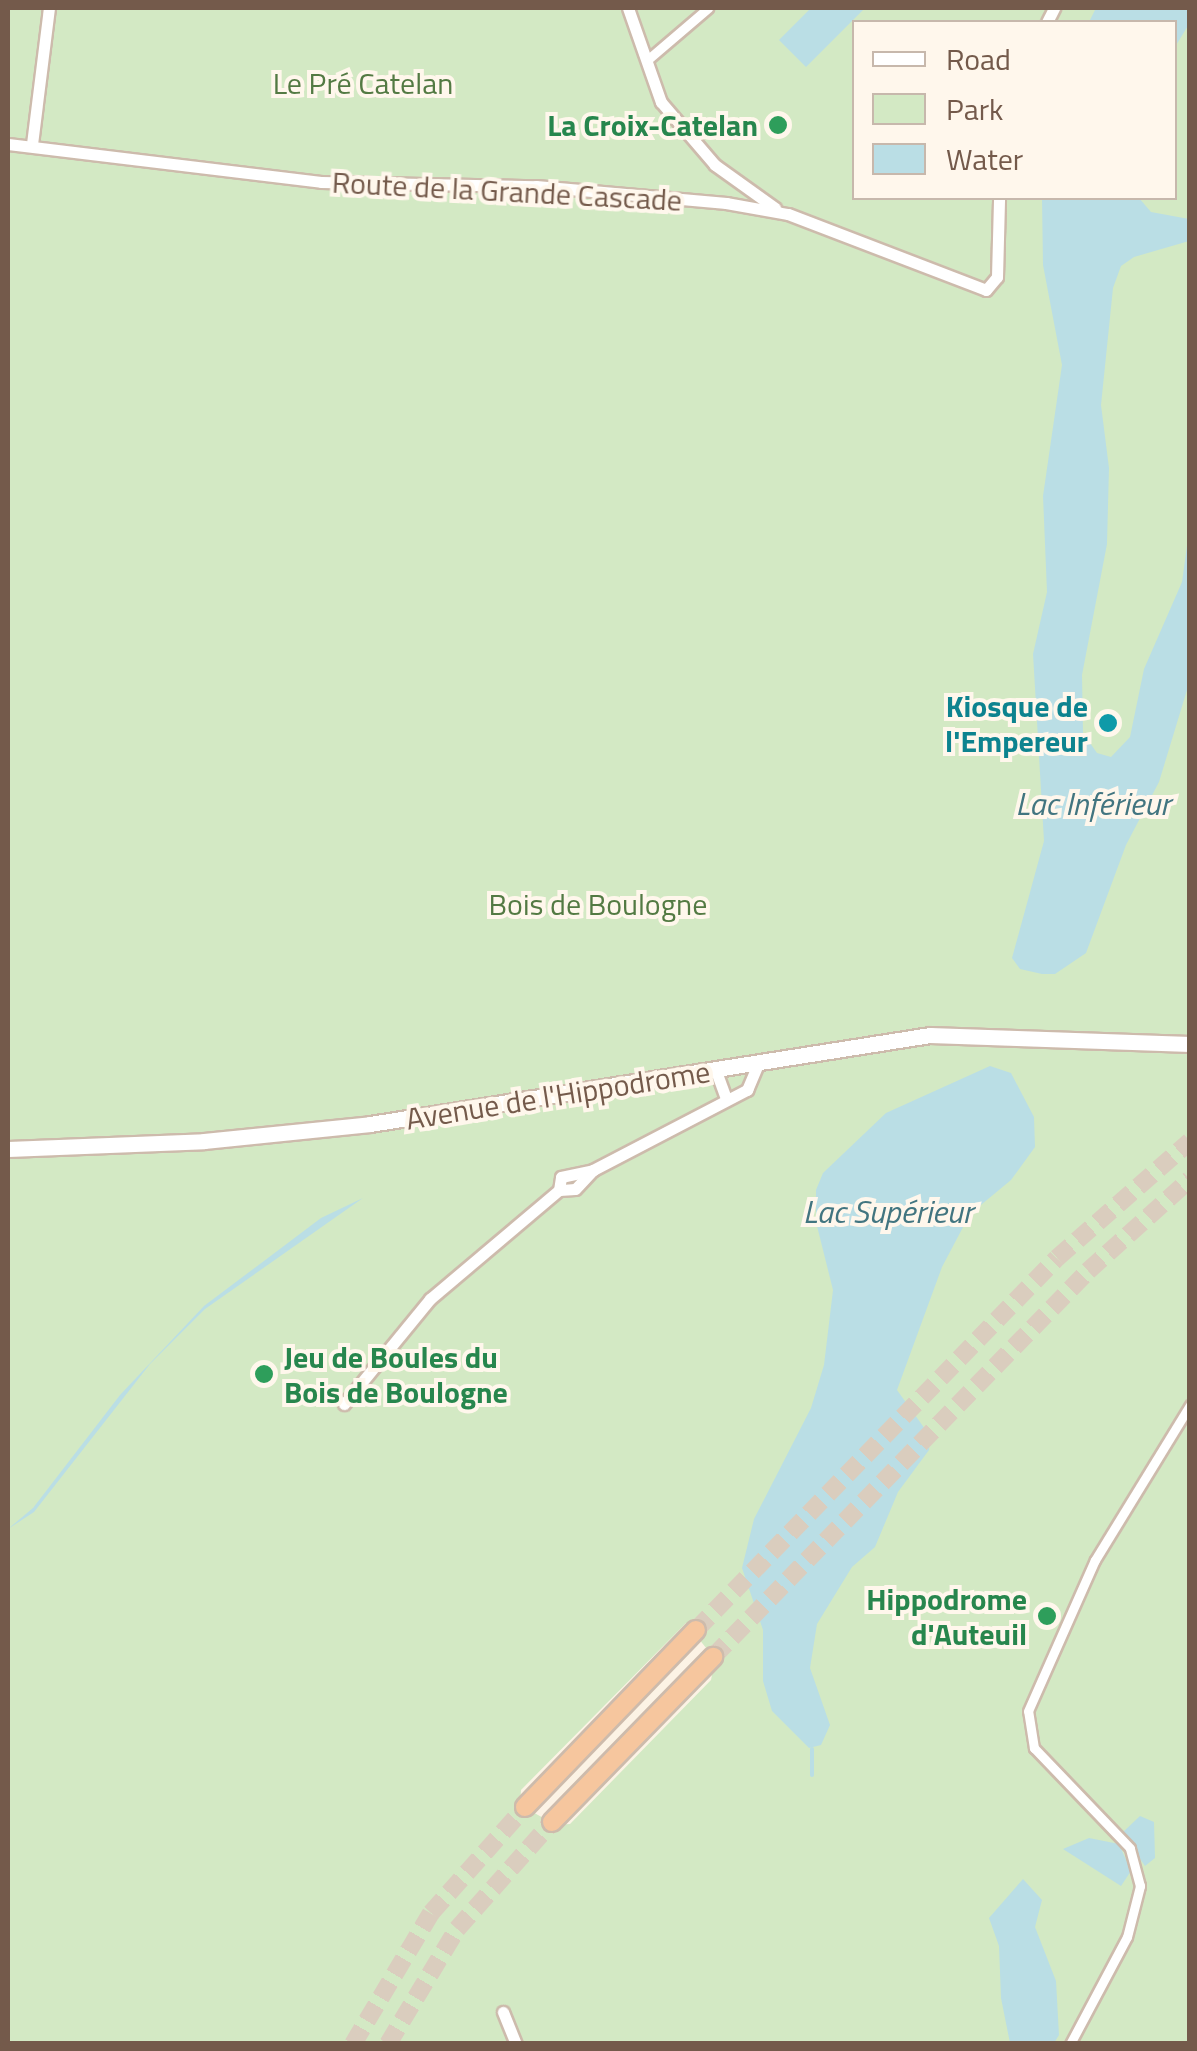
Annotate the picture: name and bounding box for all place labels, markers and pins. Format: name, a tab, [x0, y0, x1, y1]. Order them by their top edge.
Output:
place label: La Croix-Catelan	[547, 107, 758, 143]
marker: La Croix-Catelan	[767, 114, 789, 136]
place label: Kiosque de l'Empereur	[945, 688, 1088, 758]
marker: Kiosque de l'Empereur	[1097, 712, 1119, 734]
place label: Jeu de Boules du Bois de Boulogne	[284, 1339, 508, 1410]
marker: Jeu de Boules du Bois de Boulogne	[253, 1363, 275, 1385]
place label: Hippodrome d'Auteuil	[866, 1581, 1027, 1652]
marker: Hippodrome d'Auteuil	[1036, 1605, 1058, 1627]

